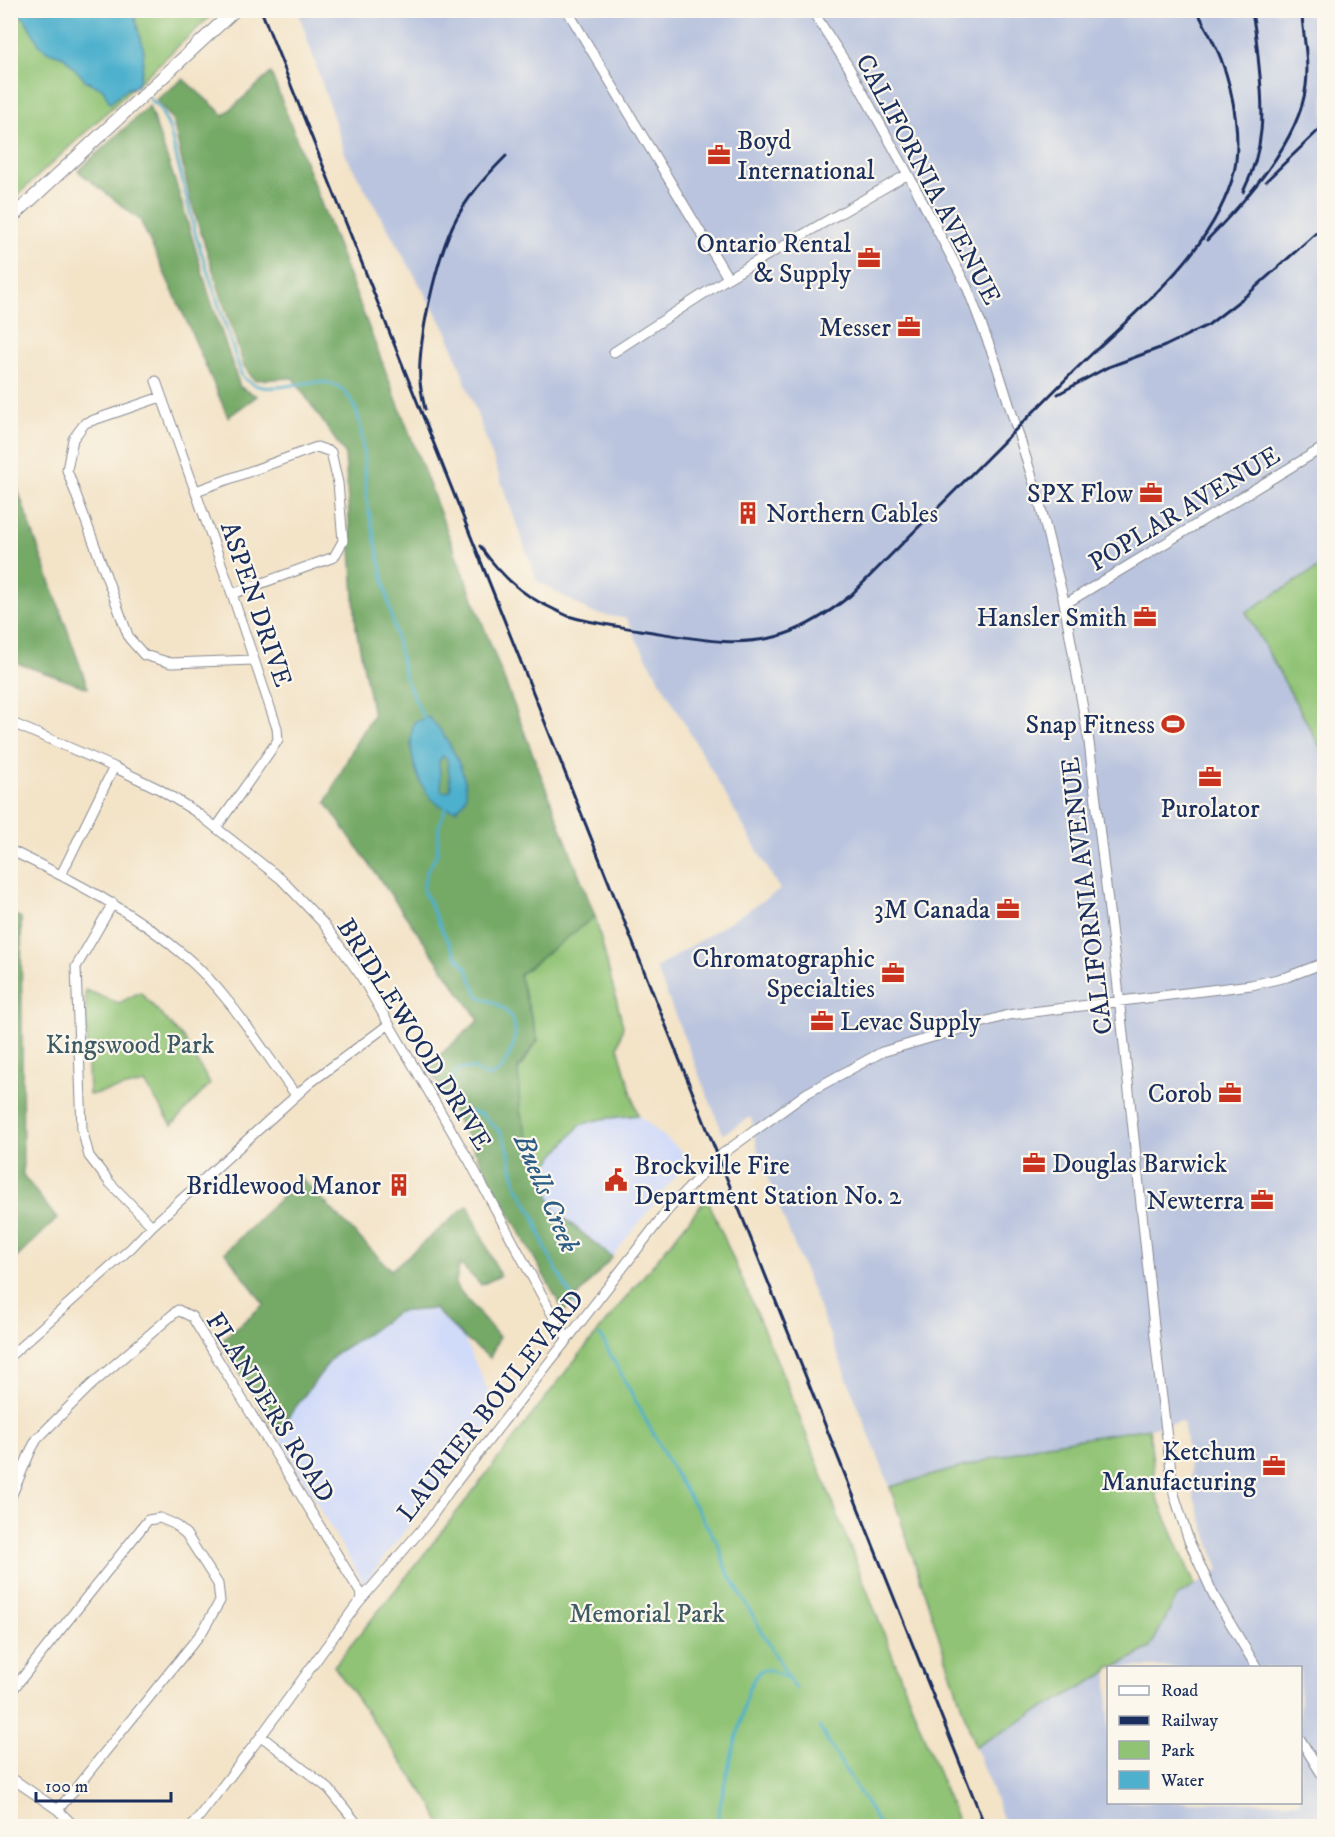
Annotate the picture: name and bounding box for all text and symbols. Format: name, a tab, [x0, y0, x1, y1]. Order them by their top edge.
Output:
street label: CALIFORNIA AVENUE	[848, 49, 1008, 311]
place label: Boyd International	[737, 125, 875, 188]
office icon: Boyd International	[706, 142, 732, 168]
place label: Ontario Rental & Supply	[697, 228, 852, 291]
office icon: Ontario Rental & Supply	[856, 245, 882, 271]
place label: Messer	[819, 312, 891, 345]
office icon: Messer	[896, 314, 922, 340]
street label: POPLAR AVENUE	[1083, 439, 1286, 579]
place label: SPX Flow	[1027, 478, 1133, 511]
office icon: SPX Flow	[1138, 480, 1164, 506]
place label: Northern Cables	[766, 498, 938, 531]
building icon: Northern Cables	[735, 500, 761, 526]
street label: ASPEN DRIVE	[212, 518, 299, 691]
place label: Hansler Smith	[976, 602, 1127, 635]
office icon: Hansler Smith	[1132, 604, 1158, 630]
place label: Snap Fitness	[1026, 709, 1155, 742]
sports icon: Snap Fitness	[1160, 711, 1186, 737]
street label: CALIFORNIA AVENUE	[1054, 755, 1121, 1037]
office icon: Purolator	[1197, 764, 1223, 790]
place label: Purolator	[1160, 793, 1260, 826]
place label: 3M Canada	[874, 894, 990, 927]
office icon: 3M Canada	[995, 896, 1021, 922]
street label: BRIDLEWOOD DRIVE	[329, 913, 499, 1157]
place label: Chromatographic Specialties	[692, 943, 875, 1006]
office icon: Chromatographic Specialties	[880, 960, 906, 986]
place label: Levac Supply	[840, 1006, 981, 1039]
office icon: Levac Supply	[809, 1008, 835, 1034]
park label: Kingswood Park	[46, 1029, 215, 1062]
place label: Corob	[1148, 1078, 1212, 1111]
office icon: Corob	[1217, 1080, 1243, 1106]
water label: Buells Creek	[506, 1128, 587, 1258]
place label: Douglas Barwick	[1052, 1148, 1227, 1181]
place label: Brockville Fire Department Station No. 2	[634, 1150, 902, 1213]
office icon: Douglas Barwick	[1021, 1150, 1047, 1176]
public building icon: Brockville Fire Department Station No. 2	[603, 1167, 629, 1193]
place label: Bridlewood Manor	[186, 1170, 381, 1203]
building icon: Bridlewood Manor	[386, 1172, 412, 1198]
place label: Newterra	[1146, 1185, 1244, 1218]
office icon: Newterra	[1249, 1187, 1275, 1213]
street label: LAURIER BOULEVARD	[390, 1283, 592, 1528]
street label: FLANDERS ROAD	[198, 1307, 342, 1509]
place label: Ketchum Manufacturing	[1101, 1436, 1256, 1499]
office icon: Ketchum Manufacturing	[1261, 1453, 1287, 1479]
park label: Memorial Park	[569, 1598, 725, 1631]
legend	[1107, 1666, 1302, 1804]
text: Road	[1161, 1680, 1198, 1702]
text: Railway	[1161, 1710, 1219, 1732]
text: Park	[1161, 1740, 1195, 1762]
scale bar	[36, 1765, 171, 1803]
text: Water	[1160, 1770, 1204, 1792]
text: 100 m	[45, 1776, 88, 1798]

